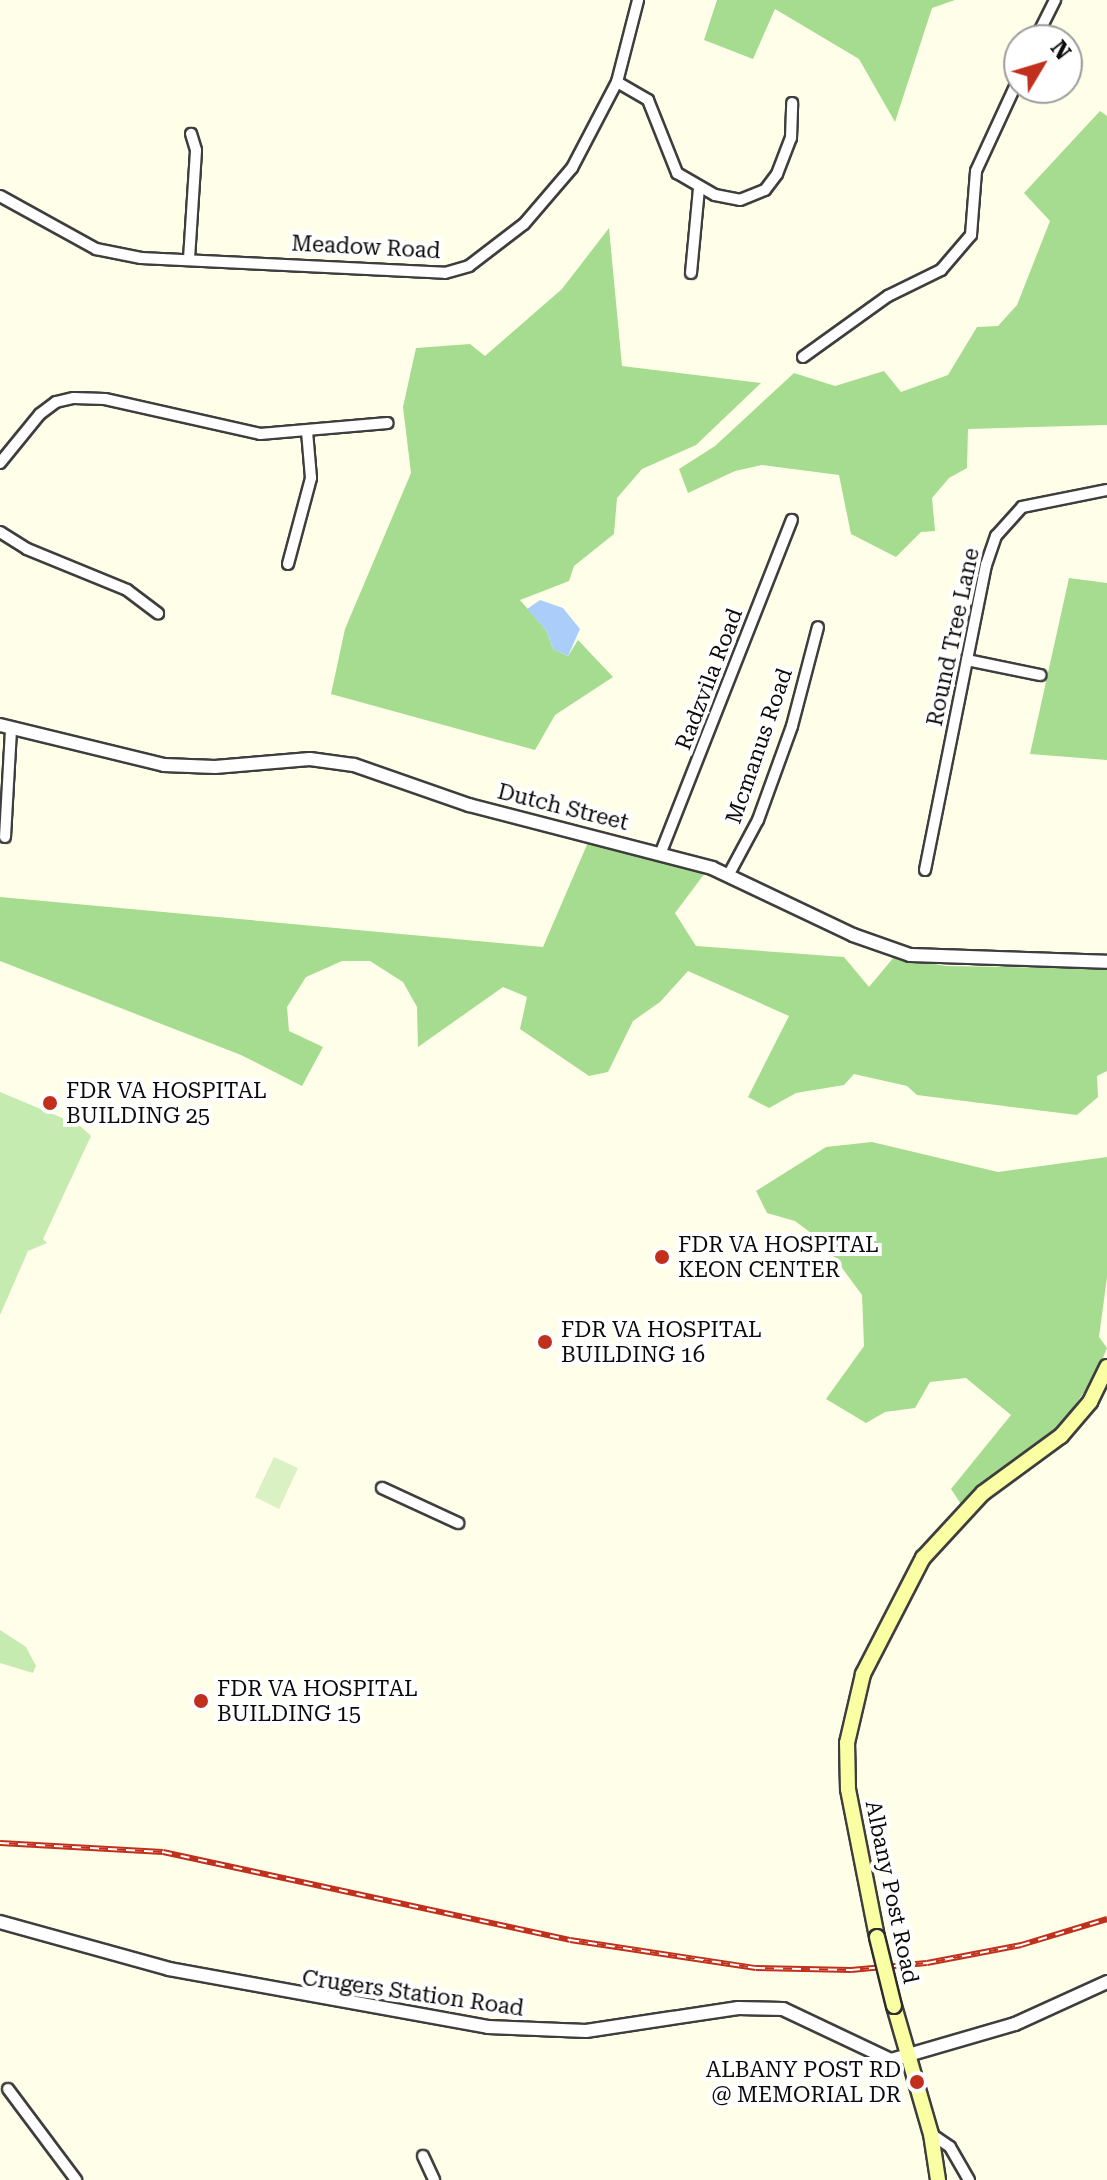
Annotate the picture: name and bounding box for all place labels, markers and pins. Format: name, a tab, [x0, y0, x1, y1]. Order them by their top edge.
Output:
place label: FDR VA HOSPITAL BUILDING 25	[66, 1077, 267, 1128]
marker: FDR VA HOSPITAL BUILDING 25	[41, 1094, 59, 1112]
place label: FDR VA HOSPITAL KEON CENTER	[678, 1231, 879, 1282]
marker: FDR VA HOSPITAL KEON CENTER	[653, 1248, 671, 1266]
place label: FDR VA HOSPITAL BUILDING 16	[561, 1316, 762, 1368]
marker: FDR VA HOSPITAL BUILDING 16	[536, 1333, 554, 1351]
place label: FDR VA HOSPITAL BUILDING 15	[217, 1675, 418, 1726]
marker: FDR VA HOSPITAL BUILDING 15	[192, 1692, 210, 1710]
place label: ALBANY POST RD @ MEMORIAL DR	[706, 2056, 901, 2108]
marker: ALBANY POST RD @ MEMORIAL DR	[908, 2073, 926, 2091]

